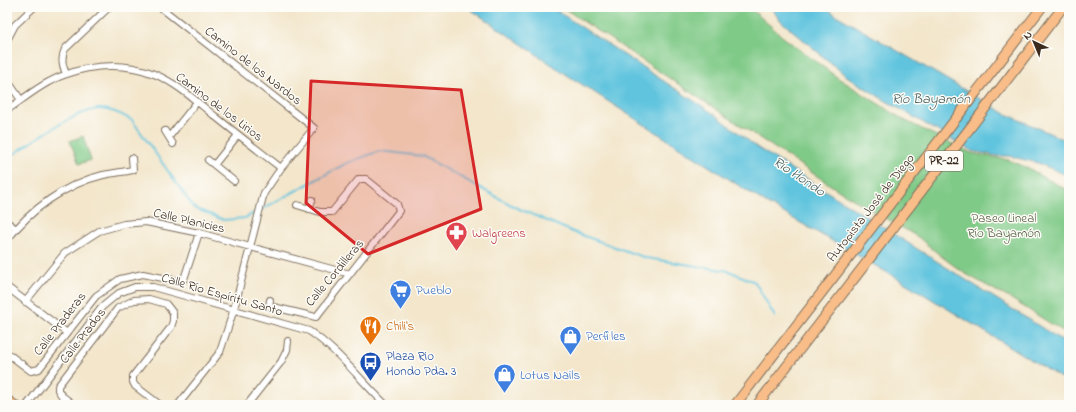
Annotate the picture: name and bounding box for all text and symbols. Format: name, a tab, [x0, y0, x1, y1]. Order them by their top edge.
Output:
street label: Camino de los Nardos	[200, 22, 306, 110]
north arrow	[1014, 22, 1054, 62]
text: N	[1020, 27, 1036, 44]
street label: Camino de los Lirios	[171, 68, 267, 146]
water label: Río Bayamón	[892, 89, 971, 110]
street label: Autopista José de Diego	[823, 150, 920, 267]
road number: PR-22	[925, 151, 963, 171]
water label: Río Hondo	[769, 152, 830, 202]
street label: Calle Planicies	[151, 204, 227, 239]
park label: Paseo Lineal Río Bayamón	[968, 209, 1040, 244]
pharmacy icon: Walgreens	[444, 220, 470, 253]
place label: Walgreens	[472, 224, 526, 244]
street label: Calle Cordilleras	[301, 235, 369, 311]
street label: Calle Río Espíritu Santo	[159, 269, 285, 321]
supermarket icon: Pueblo	[387, 277, 413, 310]
place label: Pueblo	[416, 281, 452, 300]
street label: Calle Praderas	[29, 288, 91, 360]
street label: Calle Prados	[55, 304, 111, 368]
restaurant icon: Chili's	[357, 313, 383, 346]
place label: Chili's	[386, 317, 415, 336]
shop icon: Perfiles	[557, 323, 583, 356]
place label: Perfiles	[586, 327, 626, 346]
place label: Plaza Rio Hondo Pda. 3	[386, 347, 456, 381]
bus stop icon: Plaza Rio Hondo Pda. 3	[358, 350, 384, 383]
shop icon: Lotus Nails	[492, 362, 518, 395]
place label: Lotus Nails	[520, 366, 581, 385]

